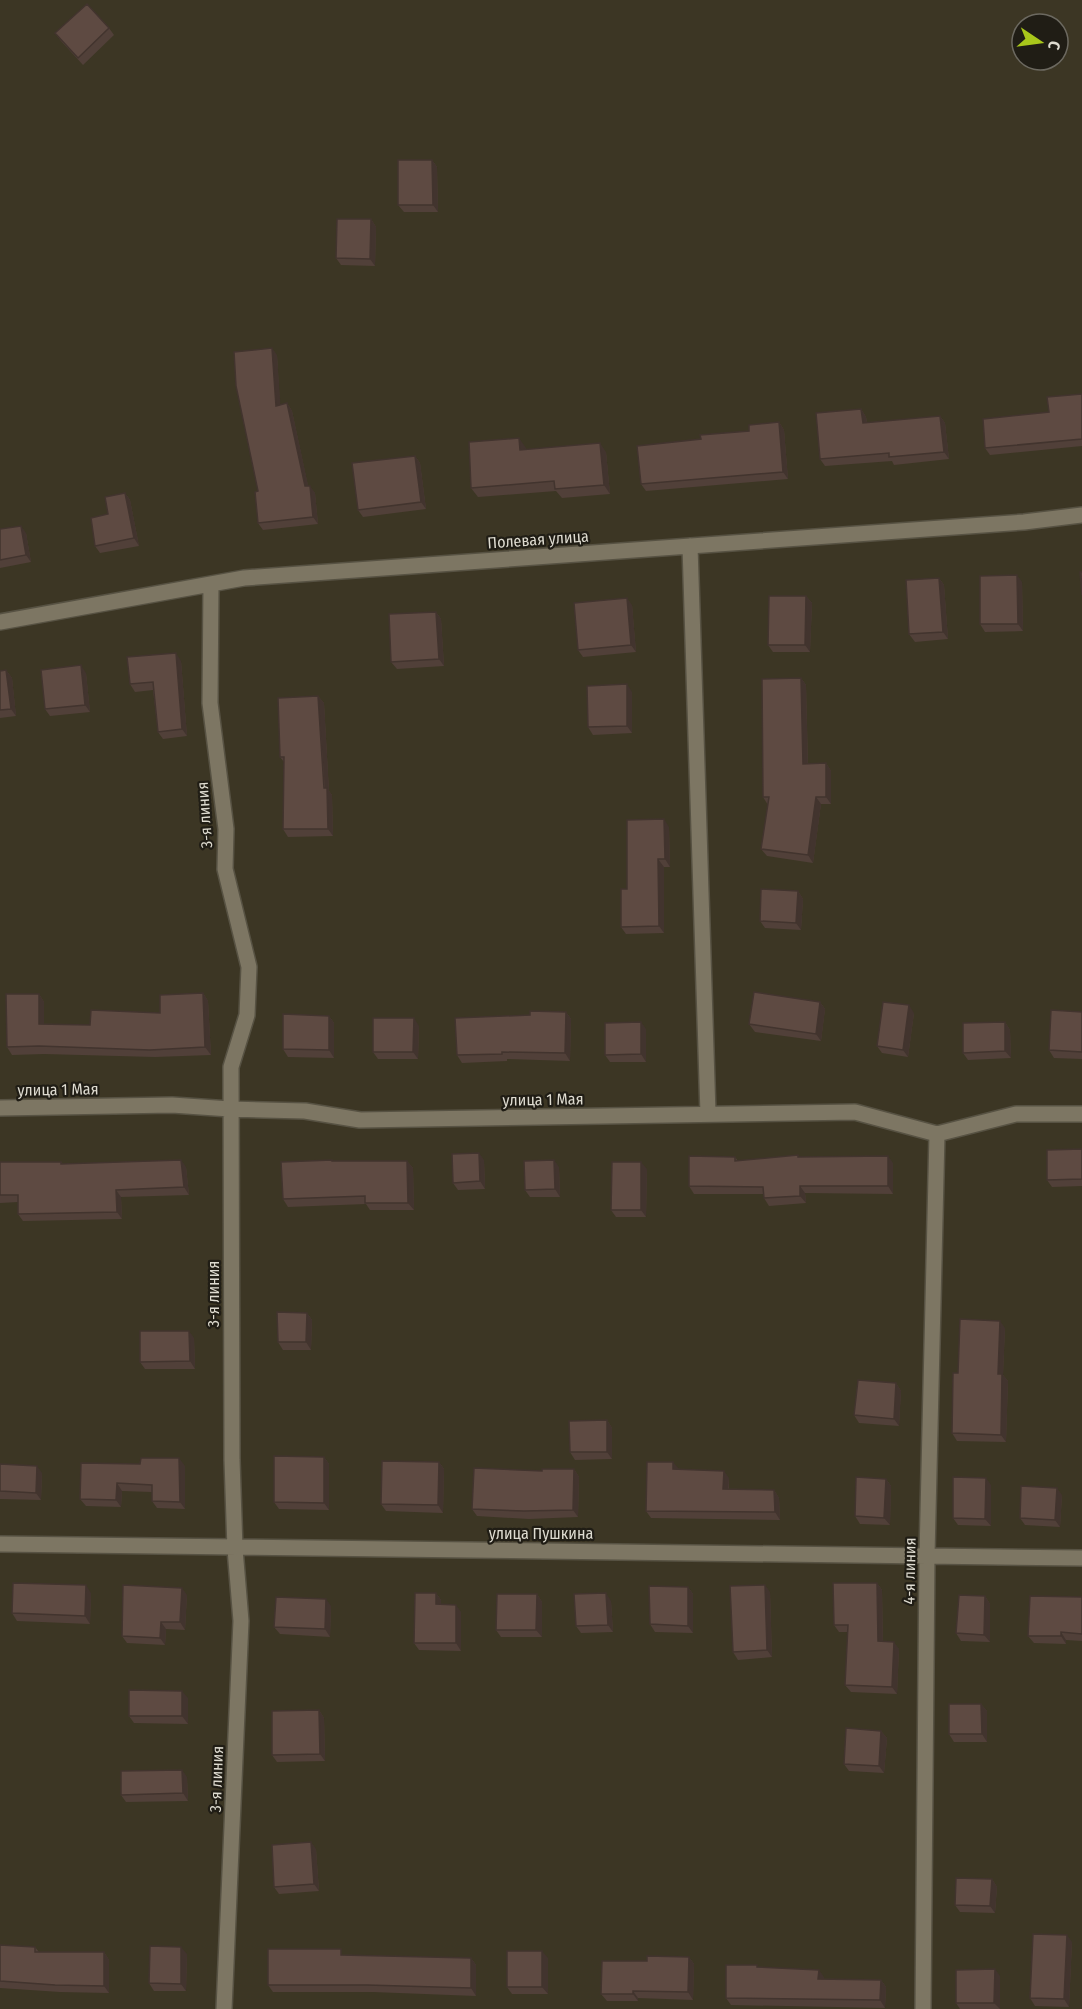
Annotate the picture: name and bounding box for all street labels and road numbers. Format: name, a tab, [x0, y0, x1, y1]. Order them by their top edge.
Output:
street label: Полевая улица	[487, 526, 589, 553]
street label: 3-я линия	[193, 781, 216, 849]
street label: улица 1 Мая	[17, 1079, 99, 1100]
street label: улица 1 Мая	[502, 1089, 584, 1110]
street label: 3-я линия	[204, 1261, 223, 1327]
street label: улица Пушкина	[489, 1524, 593, 1543]
street label: 4-я линия	[899, 1537, 920, 1605]
street label: 3-я линия	[206, 1745, 227, 1813]

